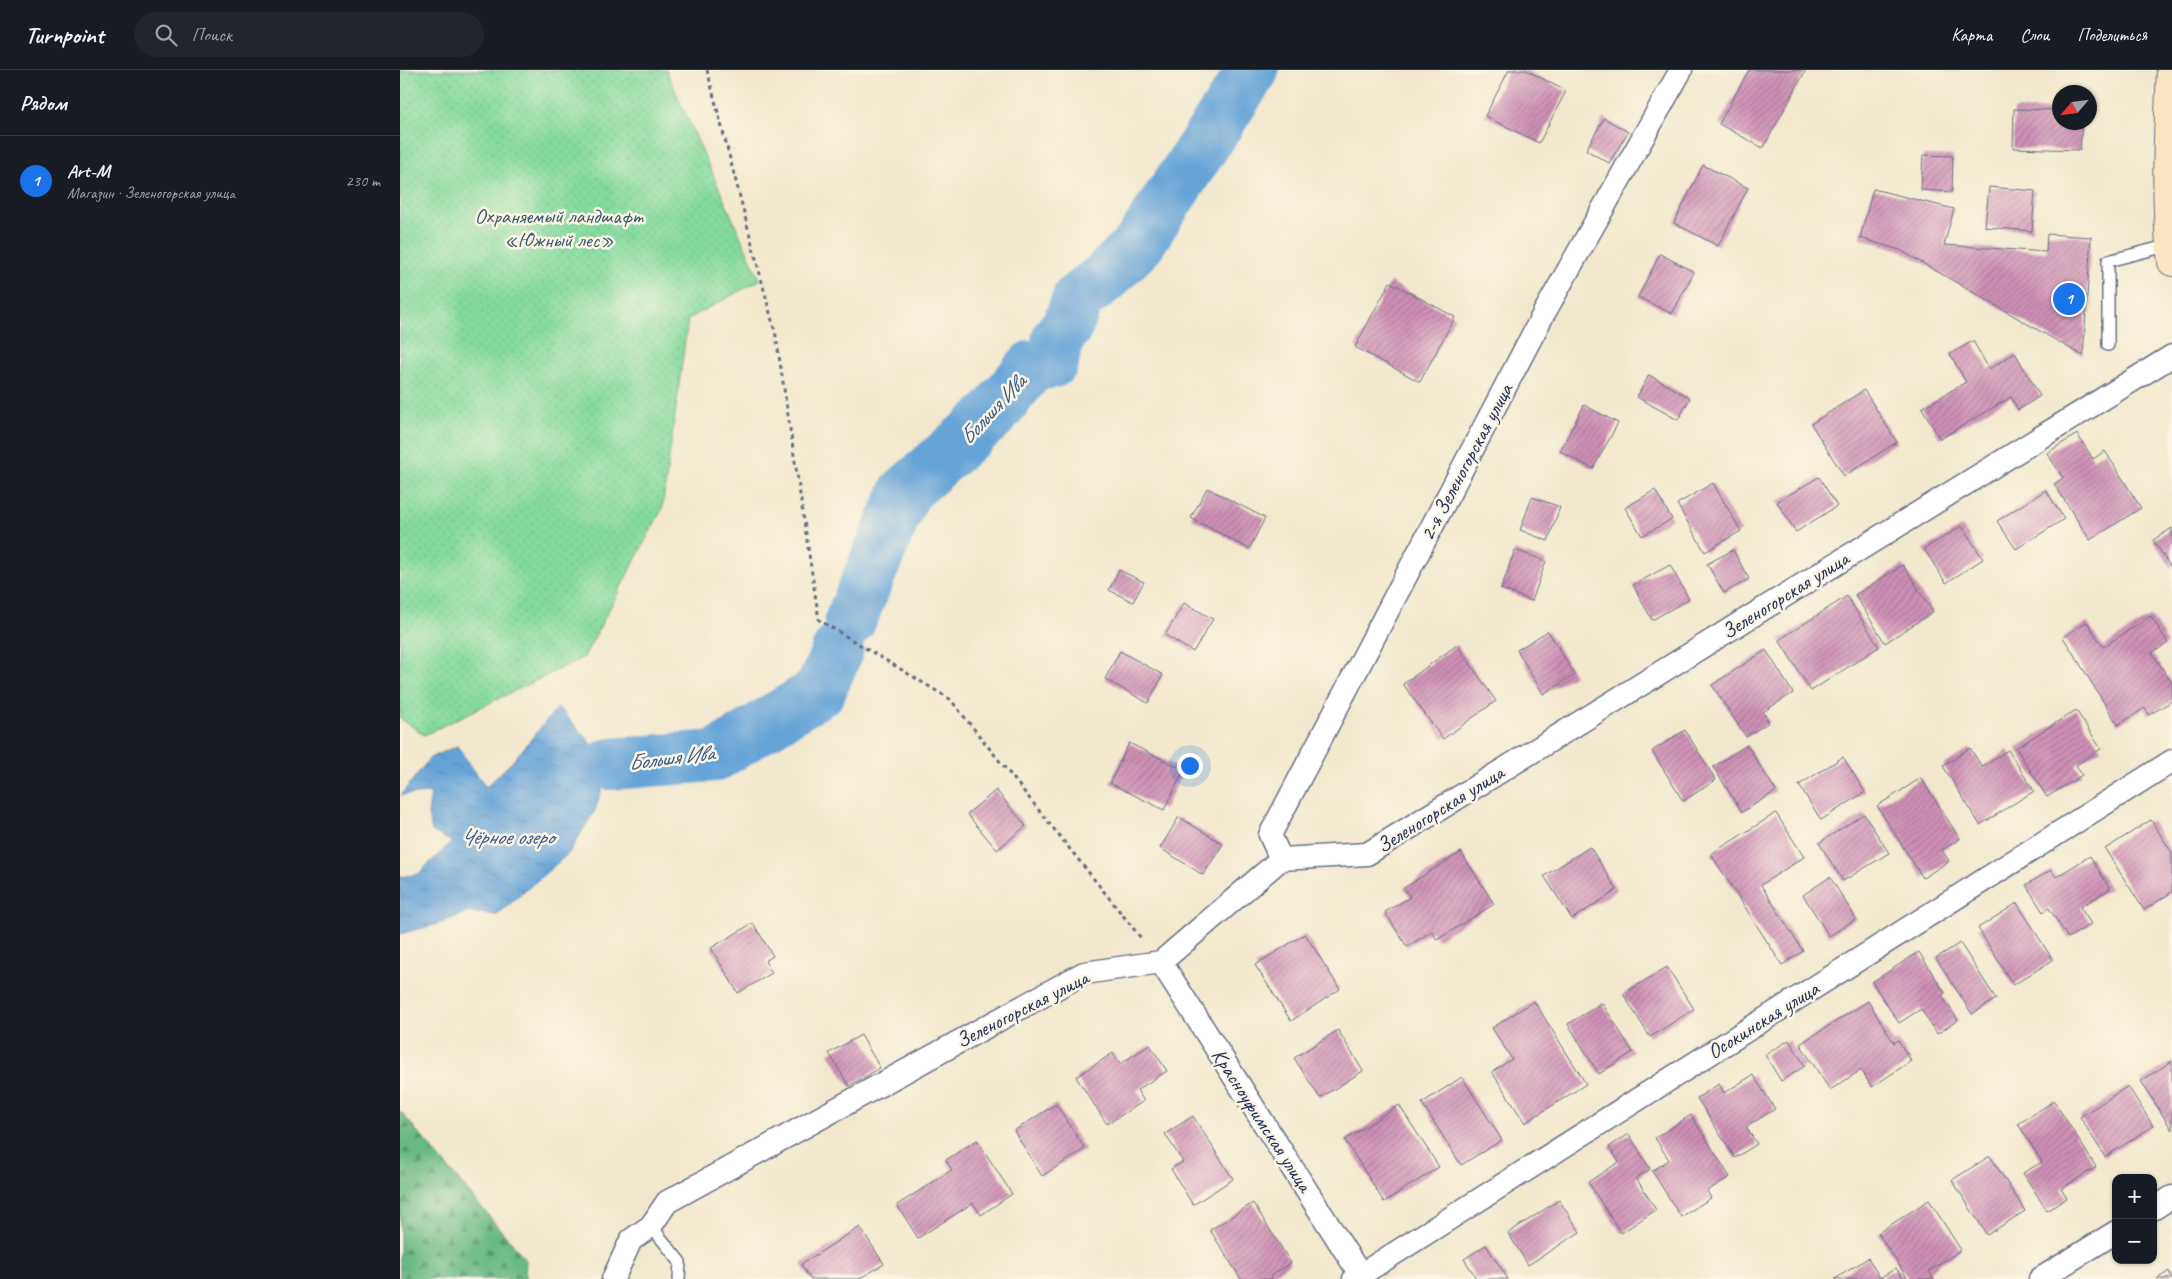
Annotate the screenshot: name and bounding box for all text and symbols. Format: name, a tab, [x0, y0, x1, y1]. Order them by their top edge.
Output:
search box	[134, 12, 484, 57]
text: Turnpoint	[25, 20, 104, 50]
icon: search	[152, 21, 180, 49]
text: Поиск	[192, 23, 232, 47]
text: Карта	[1951, 24, 1992, 46]
text: Слои	[2020, 24, 2049, 46]
text: Поделиться	[2077, 24, 2147, 46]
north arrow	[2052, 85, 2097, 130]
text: Рядом	[20, 90, 67, 116]
text: Art-M	[67, 159, 110, 183]
text: 1	[32, 171, 40, 191]
text: 230 m	[346, 171, 380, 191]
text: Магазин · Зеленогорская улица	[67, 183, 235, 203]
park label: Охраняемый ландшафт «Южный лес»	[475, 203, 645, 253]
pin: 1	[2053, 280, 2085, 318]
water label: Большя Ива	[953, 367, 1034, 451]
street label: 2-я Зеленогорская улица	[1414, 378, 1519, 545]
street label: Зеленогорская улица	[1717, 544, 1855, 644]
water label: Большя Ива	[627, 738, 718, 777]
your location	[1177, 753, 1203, 779]
street label: Зеленогорская улица	[1372, 758, 1510, 858]
water label: Чёрное озеро	[460, 823, 558, 851]
street label: Зеленогорская улица	[951, 963, 1095, 1054]
street label: Осокинская улица	[1702, 974, 1825, 1065]
street label: Красноуфимская улица	[1206, 1043, 1319, 1199]
map controls	[2112, 1174, 2157, 1264]
button: +	[2112, 1174, 2157, 1219]
button: −	[2112, 1219, 2157, 1264]

